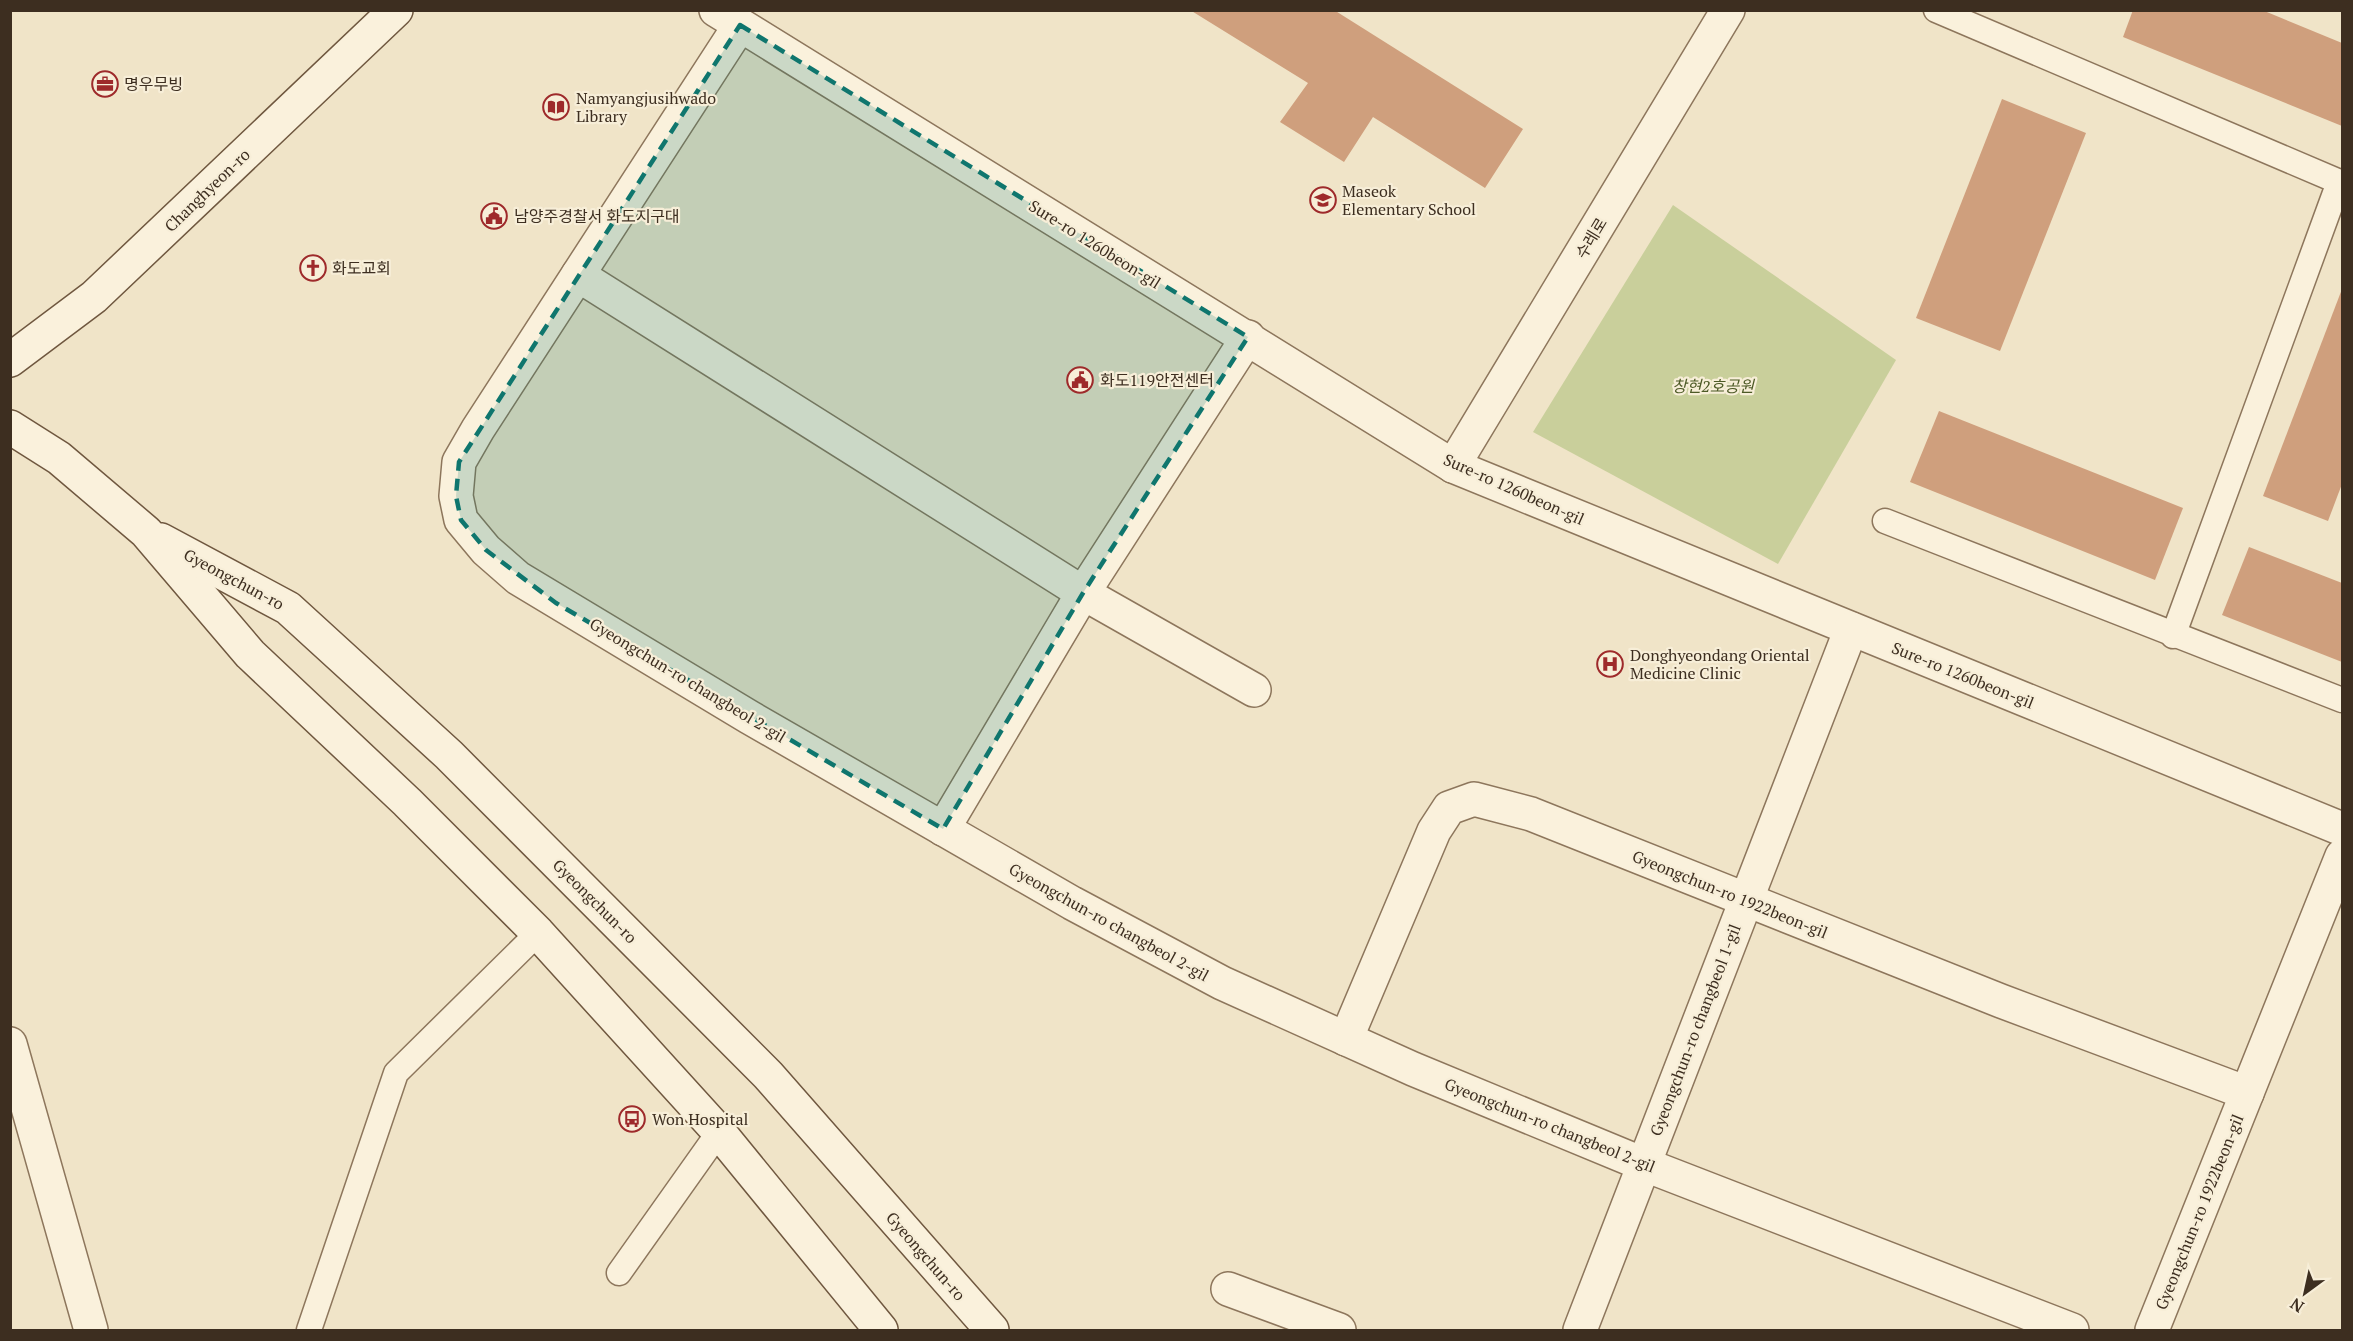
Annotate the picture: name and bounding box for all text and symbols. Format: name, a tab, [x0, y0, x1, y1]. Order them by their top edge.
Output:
office icon: 명우무빙	[90, 69, 120, 99]
place label: 명우무빙	[124, 73, 183, 95]
place label: Namyangjusihwado Library	[576, 87, 716, 127]
library icon: Namyangjusihwado Library	[541, 92, 571, 122]
street label: Changhyeon-ro	[159, 143, 255, 236]
place label: Maseok Elementary School	[1342, 180, 1476, 220]
school or university icon: Maseok Elementary School	[1308, 185, 1338, 215]
street label: Sure-ro 1260beon-gil	[1025, 194, 1165, 294]
public building icon: 남양주경찰서 화도지구대	[479, 201, 509, 231]
place label: 남양주경찰서 화도지구대	[514, 205, 680, 227]
street label: 수레로	[1570, 213, 1612, 263]
church icon: 화도교회	[298, 253, 328, 283]
place label: 화도교회	[332, 257, 391, 279]
public building icon: 화도119안전센터	[1065, 365, 1095, 395]
place label: 화도119안전센터	[1100, 369, 1214, 391]
park label: 창현2호공원	[1672, 375, 1755, 397]
street label: Sure-ro 1260beon-gil	[1440, 448, 1588, 530]
street label: Gyeongchun-ro	[180, 543, 288, 615]
street label: Gyeongchun-ro changbeol 2-gil	[586, 613, 790, 748]
street label: Sure-ro 1260beon-gil	[1889, 636, 2038, 714]
place label: Donghyeondang Oriental Medicine Clinic	[1630, 644, 1810, 684]
hospital icon: Donghyeondang Oriental Medicine Clinic	[1595, 649, 1625, 679]
street label: Gyeongchun-ro 1922beon-gil	[1629, 845, 1831, 943]
street label: Gyeongchun-ro	[548, 854, 642, 948]
street label: Gyeongchun-ro changbeol 2-gil	[1005, 858, 1213, 986]
street label: Gyeongchun-ro changbeol 1-gil	[1644, 921, 1746, 1139]
street label: Gyeongchun-ro changbeol 2-gil	[1441, 1073, 1659, 1177]
bus stop icon: Won Hospital	[617, 1104, 647, 1134]
place label: Won Hospital	[652, 1108, 748, 1130]
street label: Gyeongchun-ro 1922beon-gil	[2150, 1111, 2248, 1313]
street label: Gyeongchun-ro	[881, 1207, 971, 1305]
north arrow	[2275, 1263, 2335, 1323]
text: N	[2286, 1293, 2308, 1318]

